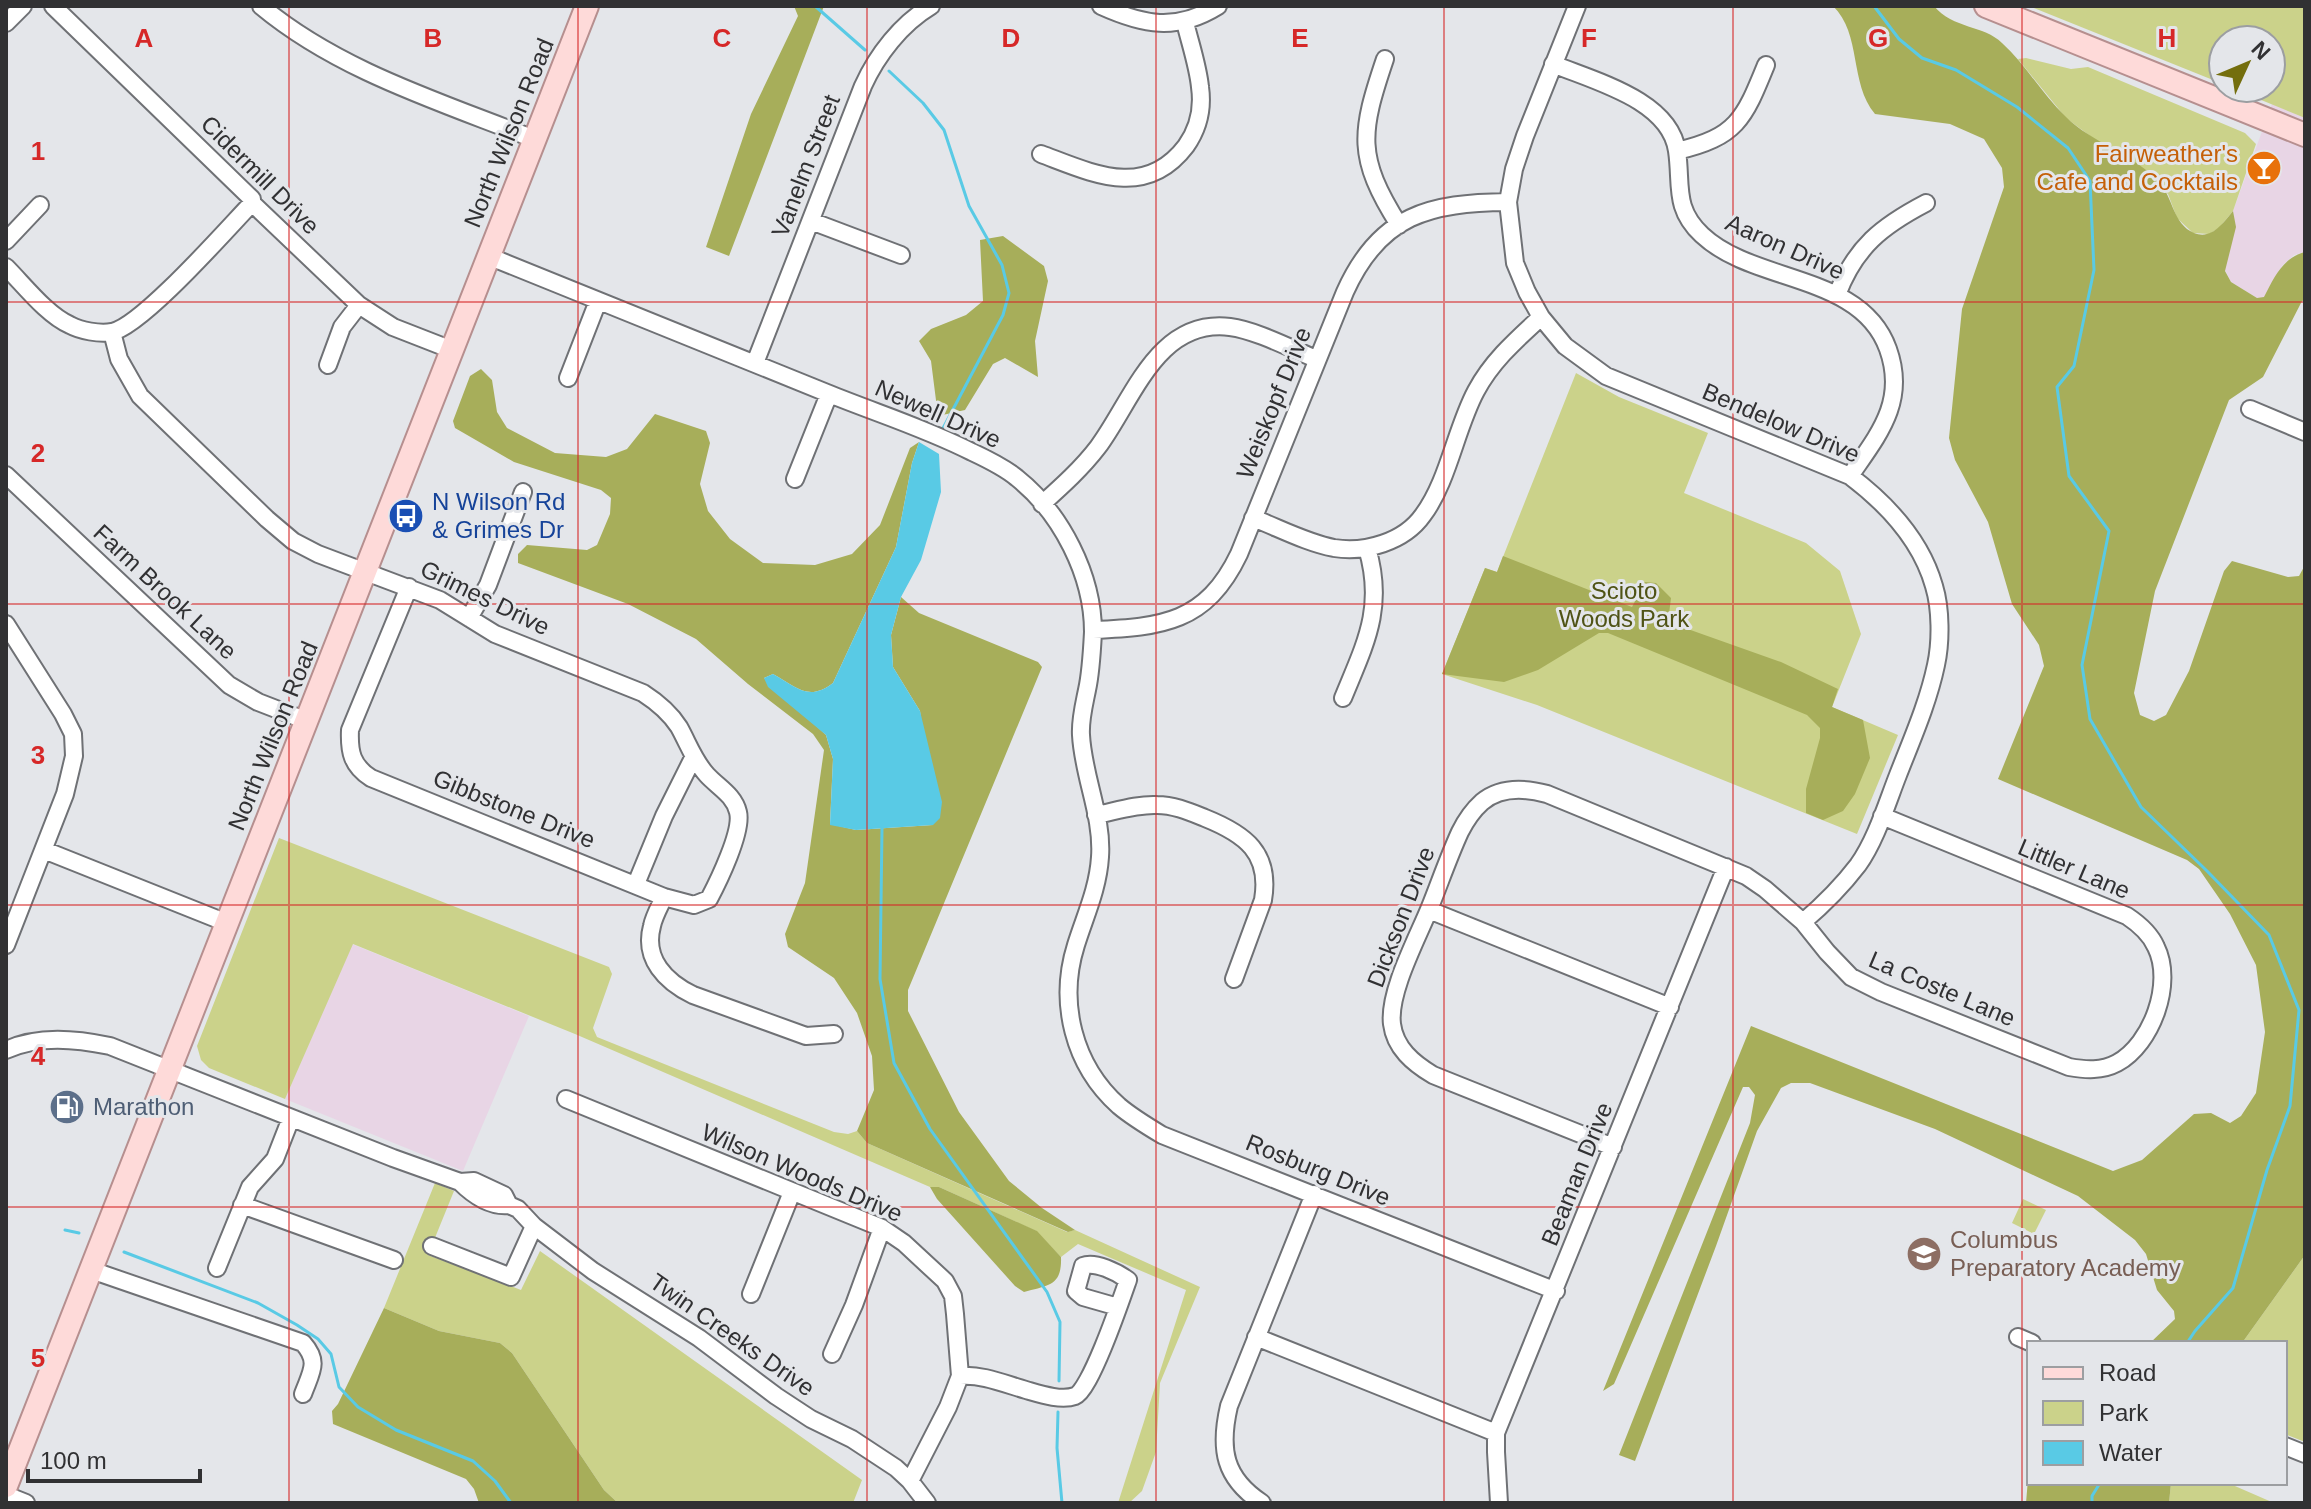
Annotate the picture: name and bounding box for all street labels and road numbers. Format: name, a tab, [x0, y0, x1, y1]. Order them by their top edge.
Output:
street label: North Wilson Road	[458, 34, 559, 231]
street label: Vanelm Street	[766, 91, 845, 241]
street label: Cidermill Drive	[196, 110, 325, 239]
street label: Aaron Drive	[1722, 208, 1849, 285]
street label: Weiskopf Drive	[1231, 323, 1316, 482]
street label: Newell Drive	[871, 374, 1005, 453]
street label: Bendelow Drive	[1699, 377, 1864, 468]
street label: Farm Brook Lane	[88, 519, 242, 665]
street label: Grimes Drive	[416, 555, 554, 640]
street label: North Wilson Road	[222, 637, 323, 834]
street label: Gibbstone Drive	[429, 764, 599, 853]
street label: Littler Lane	[2014, 833, 2134, 904]
street label: Dickson Drive	[1361, 843, 1440, 991]
street label: La Coste Lane	[1865, 946, 2019, 1031]
street label: Beaman Drive	[1536, 1098, 1618, 1249]
street label: Wilson Woods Drive	[698, 1118, 907, 1227]
street label: Rosburg Drive	[1242, 1128, 1394, 1211]
street label: Twin Creeks Drive	[645, 1268, 820, 1401]

